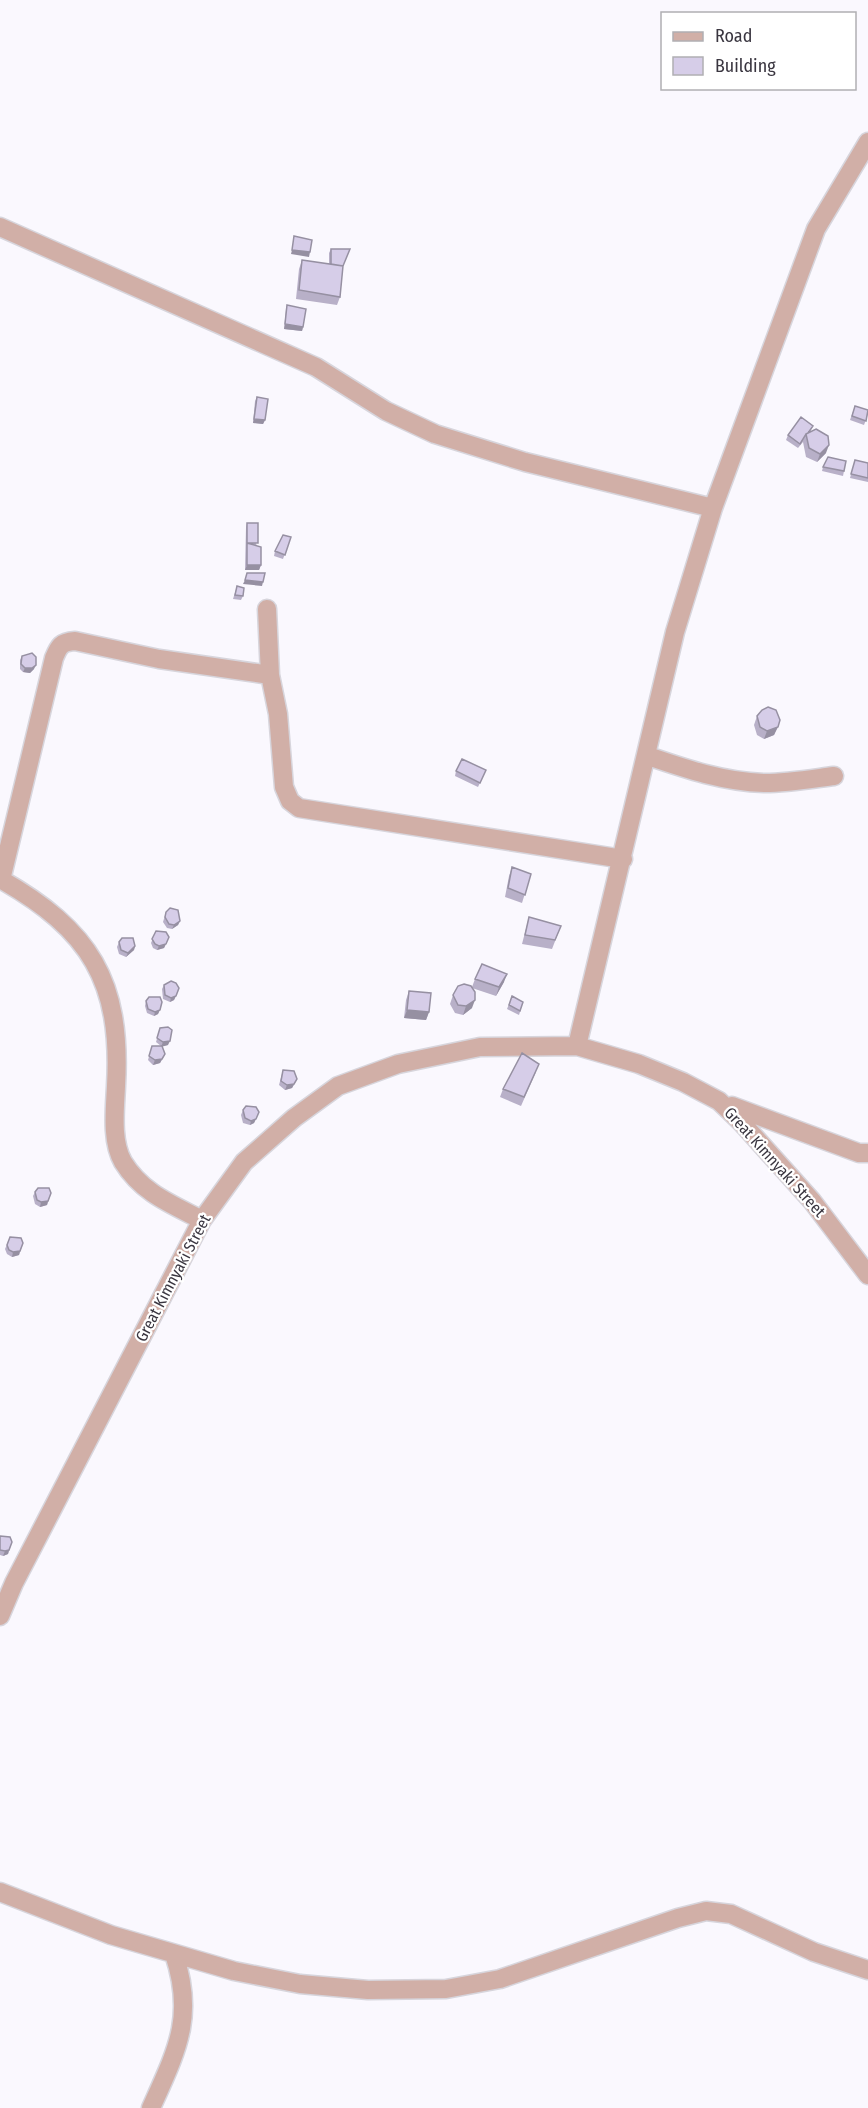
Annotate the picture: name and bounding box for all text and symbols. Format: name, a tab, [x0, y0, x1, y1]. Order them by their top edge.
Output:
legend	[661, 12, 856, 90]
text: Road	[715, 25, 752, 47]
text: Building	[715, 55, 776, 77]
street label: Great Kimnyaki Street	[721, 1103, 830, 1221]
street label: Great Kimnyaki Street	[131, 1210, 215, 1345]

